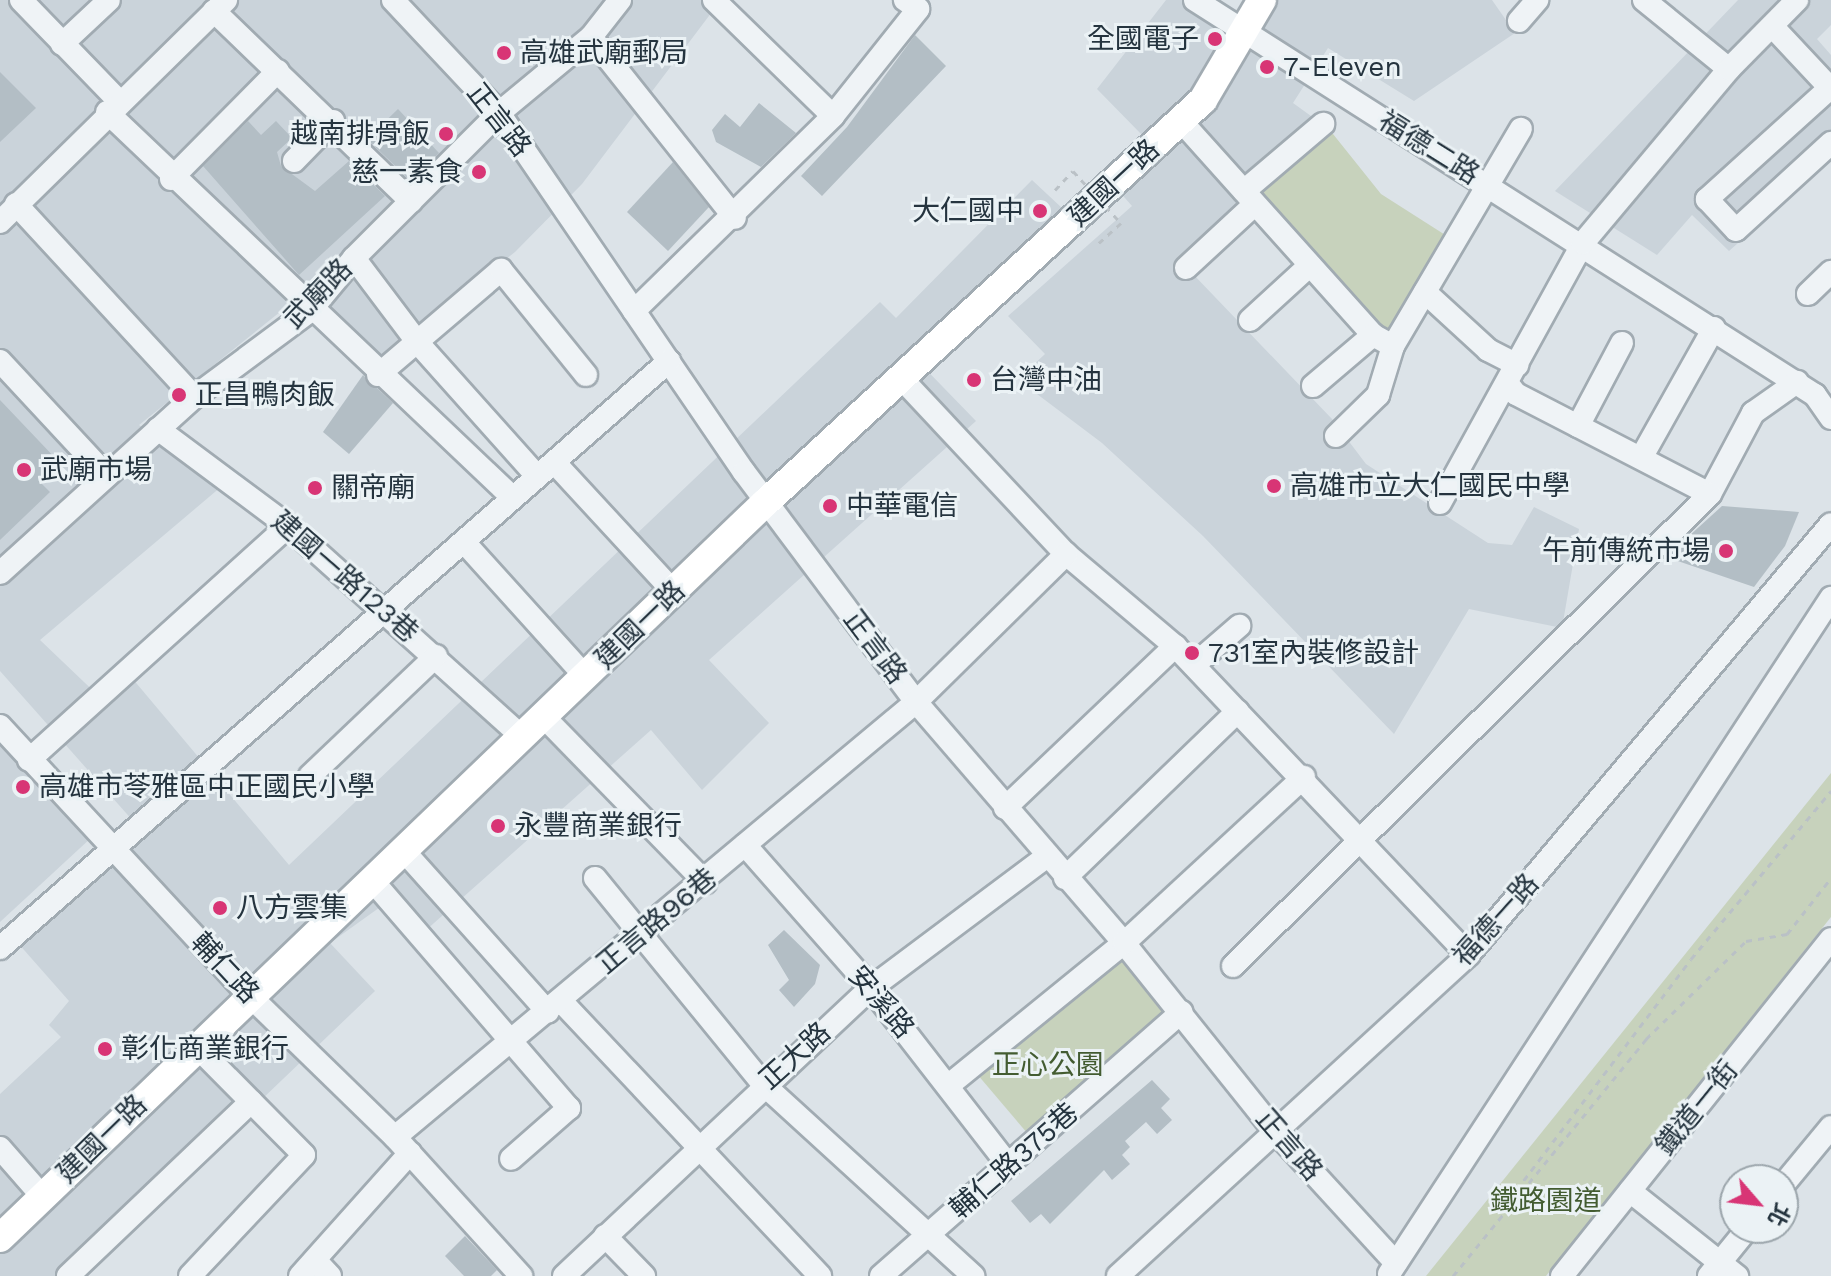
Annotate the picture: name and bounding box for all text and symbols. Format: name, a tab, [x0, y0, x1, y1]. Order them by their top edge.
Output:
place label: 全國電子	[1087, 22, 1199, 56]
marker: 全國電子	[1206, 30, 1224, 48]
place label: 高雄武廟郵局	[520, 36, 688, 70]
marker: 高雄武廟郵局	[495, 44, 513, 62]
place label: 7-Eleven	[1283, 50, 1402, 84]
marker: 7-Eleven	[1258, 58, 1276, 76]
street label: 正言路	[460, 77, 538, 163]
street label: 福德二路	[1373, 104, 1485, 192]
place label: 越南排骨飯	[290, 117, 430, 151]
marker: 越南排骨飯	[437, 125, 455, 143]
street label: 建國一路	[1062, 133, 1166, 233]
place label: 慈一素食	[351, 155, 463, 189]
marker: 慈一素食	[470, 163, 488, 181]
place label: 大仁國中	[912, 194, 1024, 228]
marker: 大仁國中	[1031, 202, 1049, 220]
street label: 武廟路	[277, 252, 359, 336]
place label: 台灣中油	[990, 363, 1102, 397]
marker: 台灣中油	[965, 371, 983, 389]
place label: 正昌鴨肉飯	[195, 378, 335, 412]
marker: 正昌鴨肉飯	[170, 386, 188, 404]
place label: 武廟市場	[40, 453, 152, 487]
marker: 武廟市場	[15, 461, 33, 479]
place label: 高雄市立大仁國民中學	[1290, 469, 1570, 503]
place label: 關帝廟	[331, 471, 415, 505]
marker: 高雄市立大仁國民中學	[1265, 477, 1283, 495]
marker: 關帝廟	[306, 479, 324, 497]
place label: 中華電信	[846, 489, 958, 523]
marker: 中華電信	[821, 497, 839, 515]
street label: 建國一路123巷	[265, 504, 425, 650]
place label: 午前傳統市場	[1542, 534, 1710, 568]
marker: 午前傳統市場	[1717, 542, 1735, 560]
street label: 建國一路	[588, 574, 692, 676]
street label: 正言路	[836, 603, 914, 691]
place label: 731室內裝修設計	[1208, 636, 1419, 670]
marker: 731室內裝修設計	[1183, 644, 1201, 662]
place label: 高雄市苓雅區中正國民小學	[39, 770, 375, 804]
marker: 高雄市苓雅區中正國民小學	[14, 778, 32, 796]
place label: 永豐商業銀行	[514, 809, 682, 843]
marker: 永豐商業銀行	[489, 817, 507, 835]
street label: 正言路96巷	[590, 861, 724, 981]
street label: 福德一路	[1446, 867, 1546, 973]
place label: 八方雲集	[236, 891, 348, 925]
marker: 八方雲集	[211, 899, 229, 917]
street label: 輔仁路	[184, 926, 266, 1010]
street label: 安溪路	[841, 959, 921, 1045]
street label: 正大路	[753, 1015, 837, 1097]
place label: 彰化商業銀行	[121, 1032, 289, 1066]
marker: 彰化商業銀行	[96, 1040, 114, 1058]
park label: 正心公園	[992, 1048, 1104, 1082]
street label: 鐵道一街	[1649, 1054, 1745, 1162]
street label: 建國一路	[50, 1088, 154, 1190]
street label: 輔仁路375巷	[943, 1096, 1085, 1226]
street label: 正言路	[1249, 1102, 1329, 1188]
north arrow	[1719, 1164, 1799, 1244]
park label: 鐵路園道	[1490, 1184, 1602, 1218]
text: 北	[1763, 1199, 1795, 1230]

